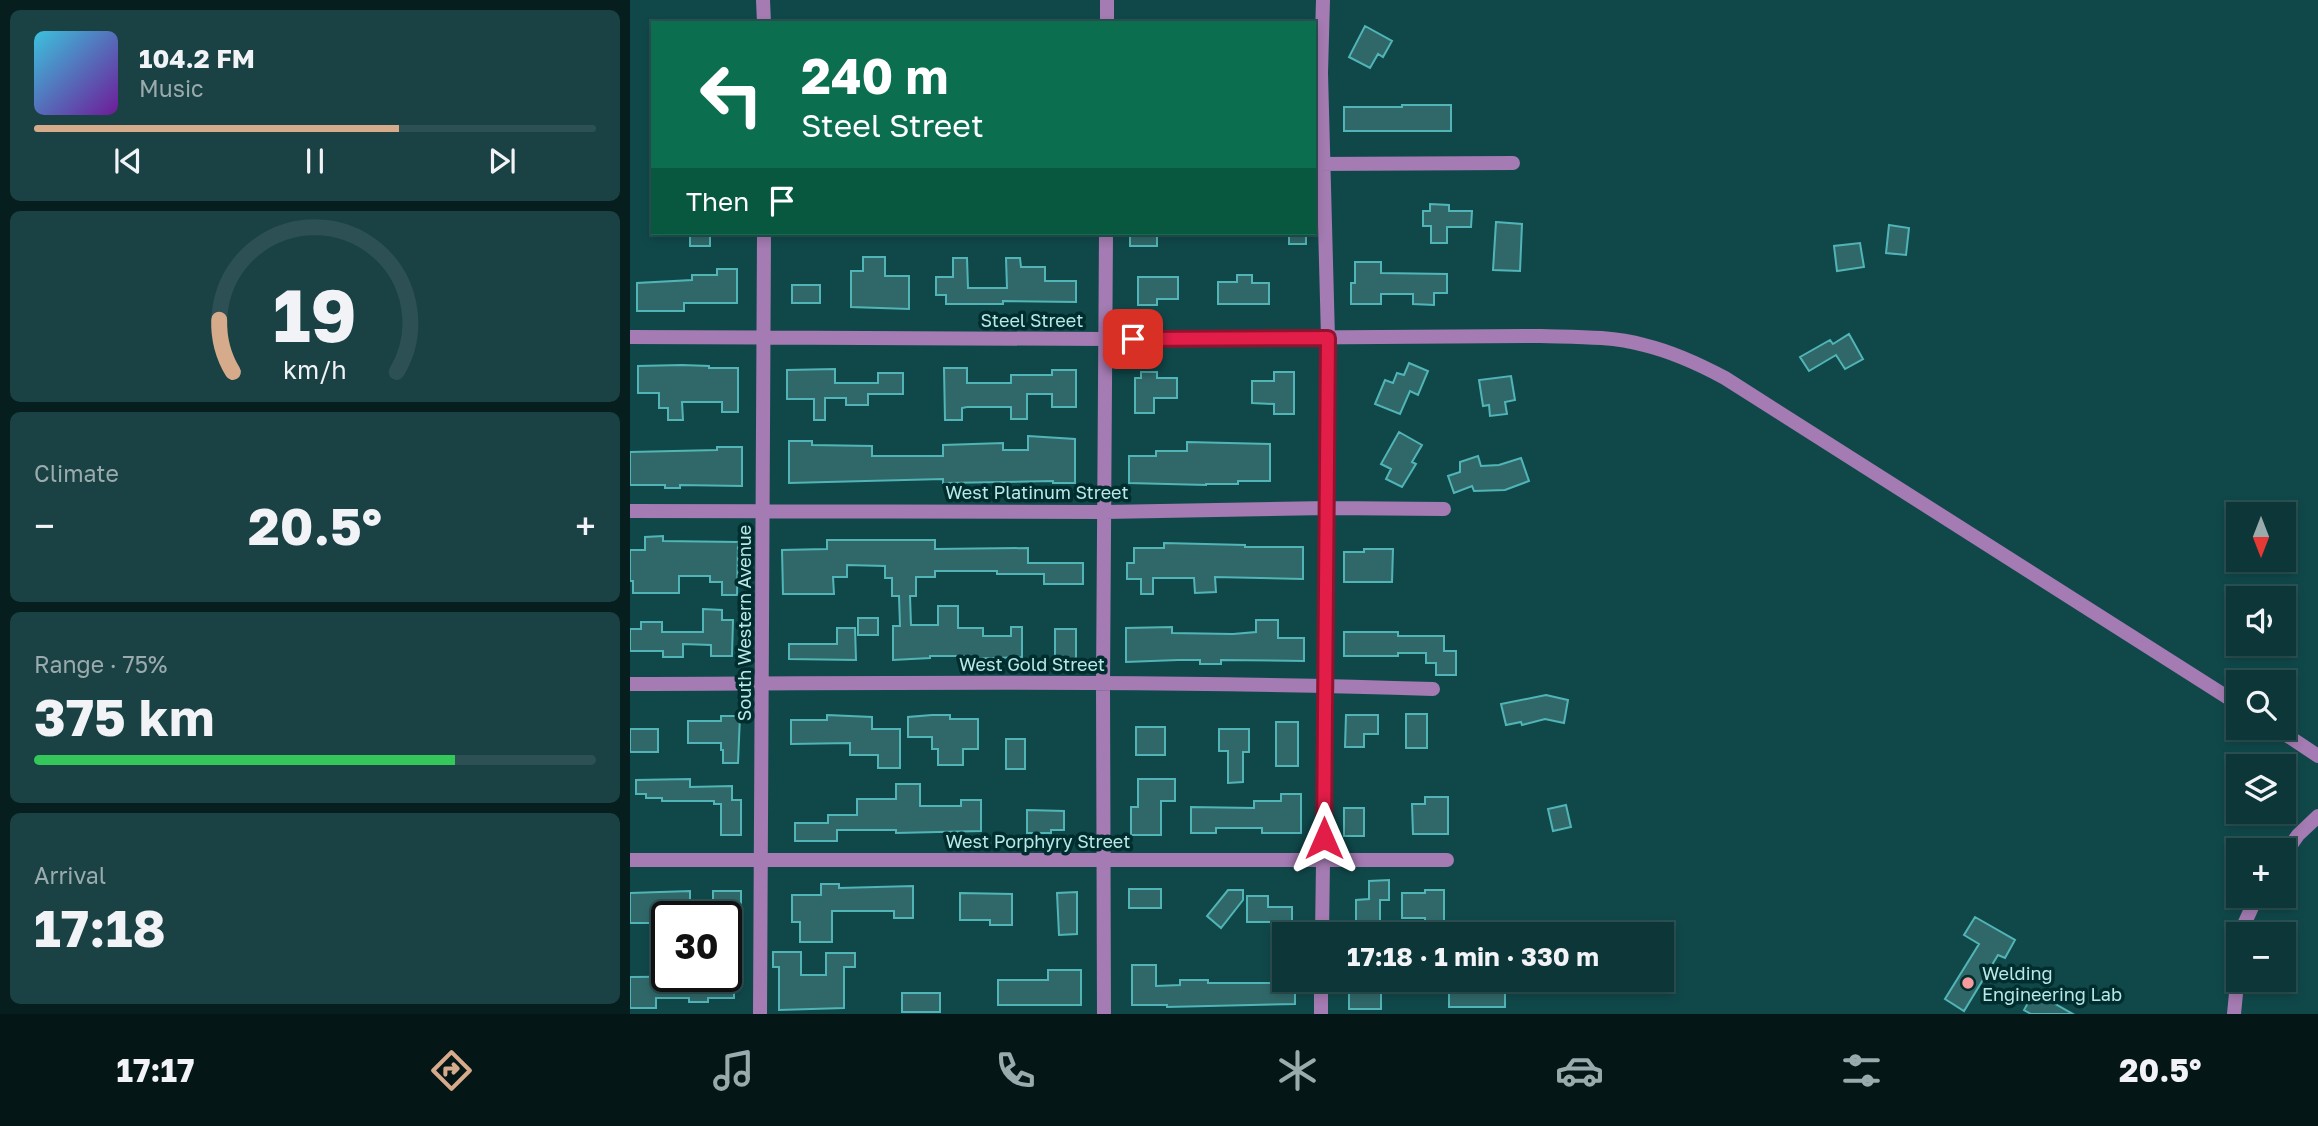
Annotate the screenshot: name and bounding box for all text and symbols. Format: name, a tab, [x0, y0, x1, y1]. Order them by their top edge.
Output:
text: 104.2 FM	[139, 43, 255, 74]
text: 240 m	[801, 46, 949, 105]
icon: left	[686, 49, 777, 140]
text: Music	[139, 74, 204, 102]
text: Steel Street	[801, 106, 984, 144]
icon: previous	[109, 142, 147, 180]
icon: pause	[296, 142, 334, 180]
icon: next	[483, 142, 521, 180]
icon: arrive	[763, 182, 801, 220]
text: Then	[686, 186, 749, 217]
text: 19	[273, 272, 357, 359]
street label: Steel Street	[981, 309, 1083, 331]
pin	[1103, 309, 1163, 369]
icon: arrive	[1114, 320, 1152, 358]
text: km/h	[283, 354, 347, 385]
text: Climate	[34, 459, 119, 487]
street label: West Platinum Street	[945, 481, 1129, 503]
text: 20.5°	[248, 494, 382, 556]
north arrow	[2226, 502, 2296, 572]
map controls	[2226, 502, 2296, 992]
text: −	[34, 503, 55, 548]
text: +	[575, 503, 596, 548]
street label: South Western Avenue	[733, 525, 755, 721]
button: sound	[2226, 586, 2296, 656]
text: Range · 75%	[34, 650, 167, 678]
street label: West Gold Street	[959, 653, 1105, 675]
button: search	[2226, 670, 2296, 740]
text: 375 km	[34, 685, 214, 747]
button: layers	[2226, 754, 2296, 824]
position arrow	[1287, 801, 1361, 875]
street label: West Porphyry Street	[946, 830, 1130, 852]
button: +	[2226, 838, 2296, 908]
text: Arrival	[34, 861, 106, 889]
text: 17:18	[34, 896, 166, 958]
speed limit sign: 30	[651, 901, 742, 992]
button: −	[2226, 922, 2296, 992]
text: 17:18 · 1 min · 330 m	[1347, 941, 1599, 972]
place label: Welding Engineering Lab	[1982, 962, 2122, 1005]
marker: Welding Engineering Lab	[1960, 975, 1976, 991]
icon: directions	[427, 1046, 476, 1095]
icon: music	[709, 1046, 758, 1095]
icon: phone	[991, 1046, 1040, 1095]
icon: climate	[1273, 1046, 1322, 1095]
icon: car	[1555, 1046, 1604, 1095]
icon: filters	[1837, 1046, 1886, 1095]
text: 17:17	[116, 1051, 195, 1089]
text: 20.5°	[2119, 1051, 2201, 1089]

